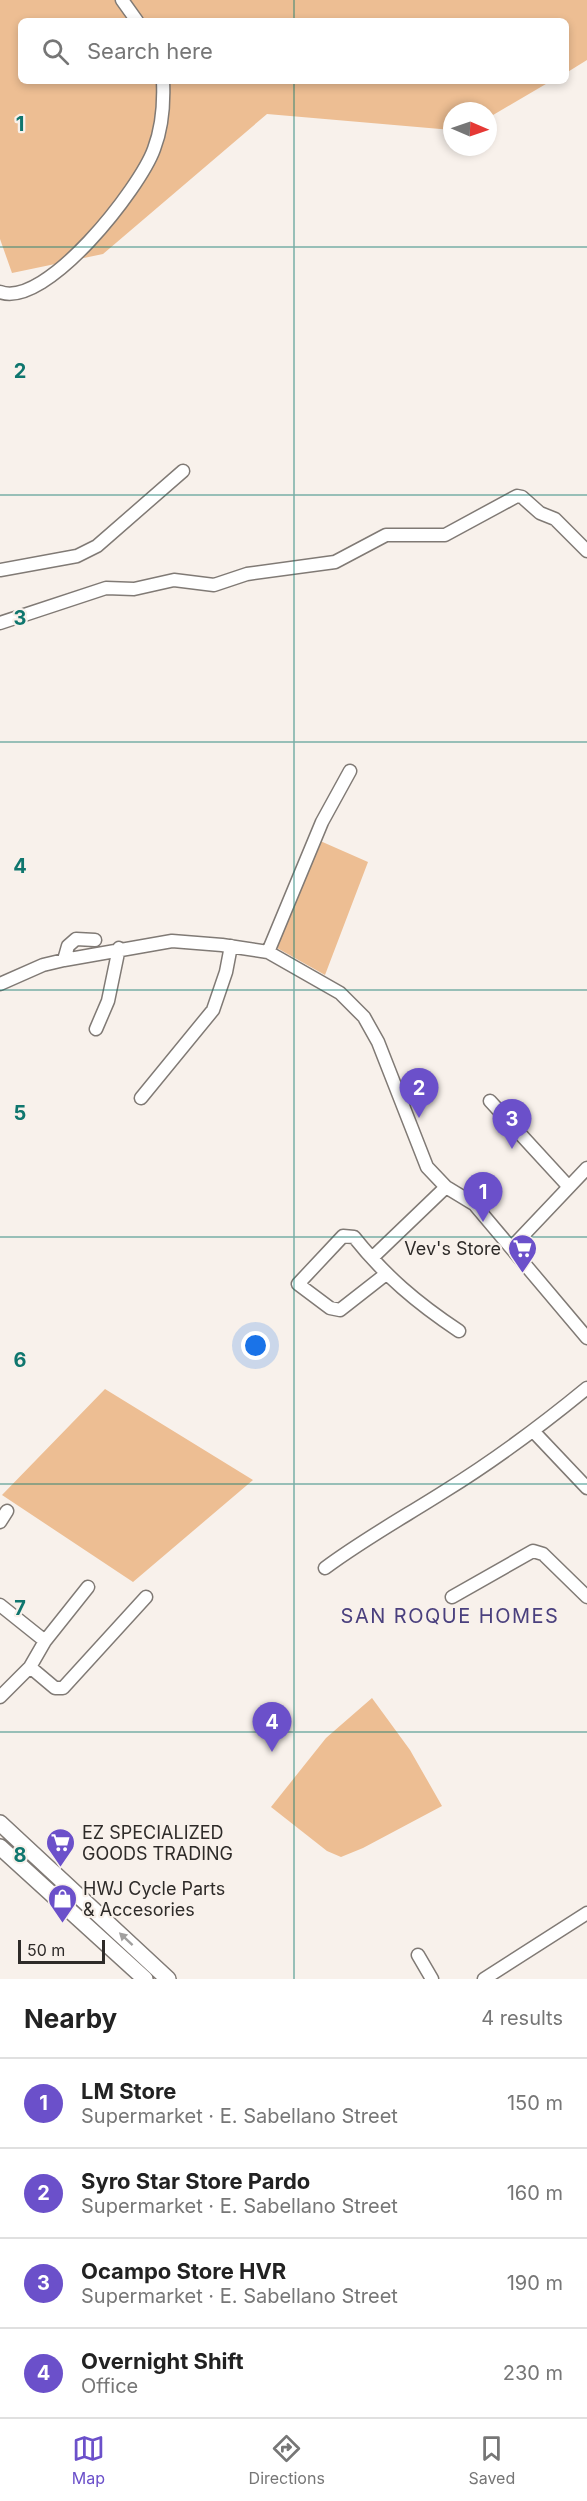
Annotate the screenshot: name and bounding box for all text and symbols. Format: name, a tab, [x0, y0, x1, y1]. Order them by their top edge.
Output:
search box	[18, 18, 569, 84]
icon: search	[39, 35, 72, 68]
text: Search here	[87, 38, 213, 64]
north arrow	[443, 102, 497, 156]
text: 1	[16, 112, 24, 136]
text: 2	[14, 359, 26, 383]
text: 3	[14, 606, 26, 630]
text: 4	[13, 854, 27, 878]
pin: 2	[400, 1068, 438, 1118]
pin: 3	[492, 1100, 532, 1149]
text: 5	[14, 1101, 26, 1125]
pin: 1	[464, 1172, 502, 1222]
supermarket icon: Vev's Store	[506, 1232, 538, 1274]
place label: Vev's Store	[404, 1238, 501, 1259]
your location	[241, 1331, 270, 1360]
text: 6	[14, 1348, 27, 1372]
text: 7	[14, 1596, 26, 1620]
district label: SAN ROQUE HOMES	[341, 1604, 559, 1628]
pin: 4	[252, 1702, 292, 1752]
place label: EZ SPECIALIZED GOODS TRADING	[82, 1822, 233, 1864]
supermarket icon: EZ SPECIALIZED GOODS TRADING	[45, 1826, 77, 1868]
text: 8	[13, 1843, 27, 1867]
place label: HWJ Cycle Parts & Accesories	[83, 1878, 225, 1920]
shop icon: HWJ Cycle Parts & Accesories	[46, 1882, 78, 1924]
one-way arrow	[118, 1932, 133, 1946]
scale bar	[18, 1937, 105, 1964]
text: 50 m	[27, 1940, 65, 1960]
text: Nearby	[24, 2003, 117, 2034]
text: 4 results	[481, 2006, 563, 2030]
text: LM Store	[81, 2078, 176, 2104]
text: 1	[39, 2091, 48, 2115]
text: 150 m	[507, 2091, 563, 2115]
text: Supermarket · E. Sabellano Street	[81, 2104, 398, 2128]
text: Syro Star Store Pardo	[81, 2168, 310, 2194]
text: 2	[37, 2181, 50, 2205]
text: 160 m	[507, 2181, 563, 2205]
text: Supermarket · E. Sabellano Street	[81, 2194, 398, 2218]
text: Ocampo Store HVR	[81, 2258, 286, 2284]
text: 3	[37, 2271, 50, 2295]
text: 190 m	[507, 2271, 563, 2295]
text: Supermarket · E. Sabellano Street	[81, 2284, 398, 2308]
text: Overnight Shift	[81, 2348, 244, 2374]
text: 4	[37, 2361, 50, 2385]
text: 230 m	[503, 2361, 563, 2385]
text: Office	[81, 2374, 138, 2398]
tab: Map	[72, 2432, 105, 2488]
tab: Directions	[249, 2432, 325, 2488]
tab: Saved	[468, 2432, 515, 2488]

